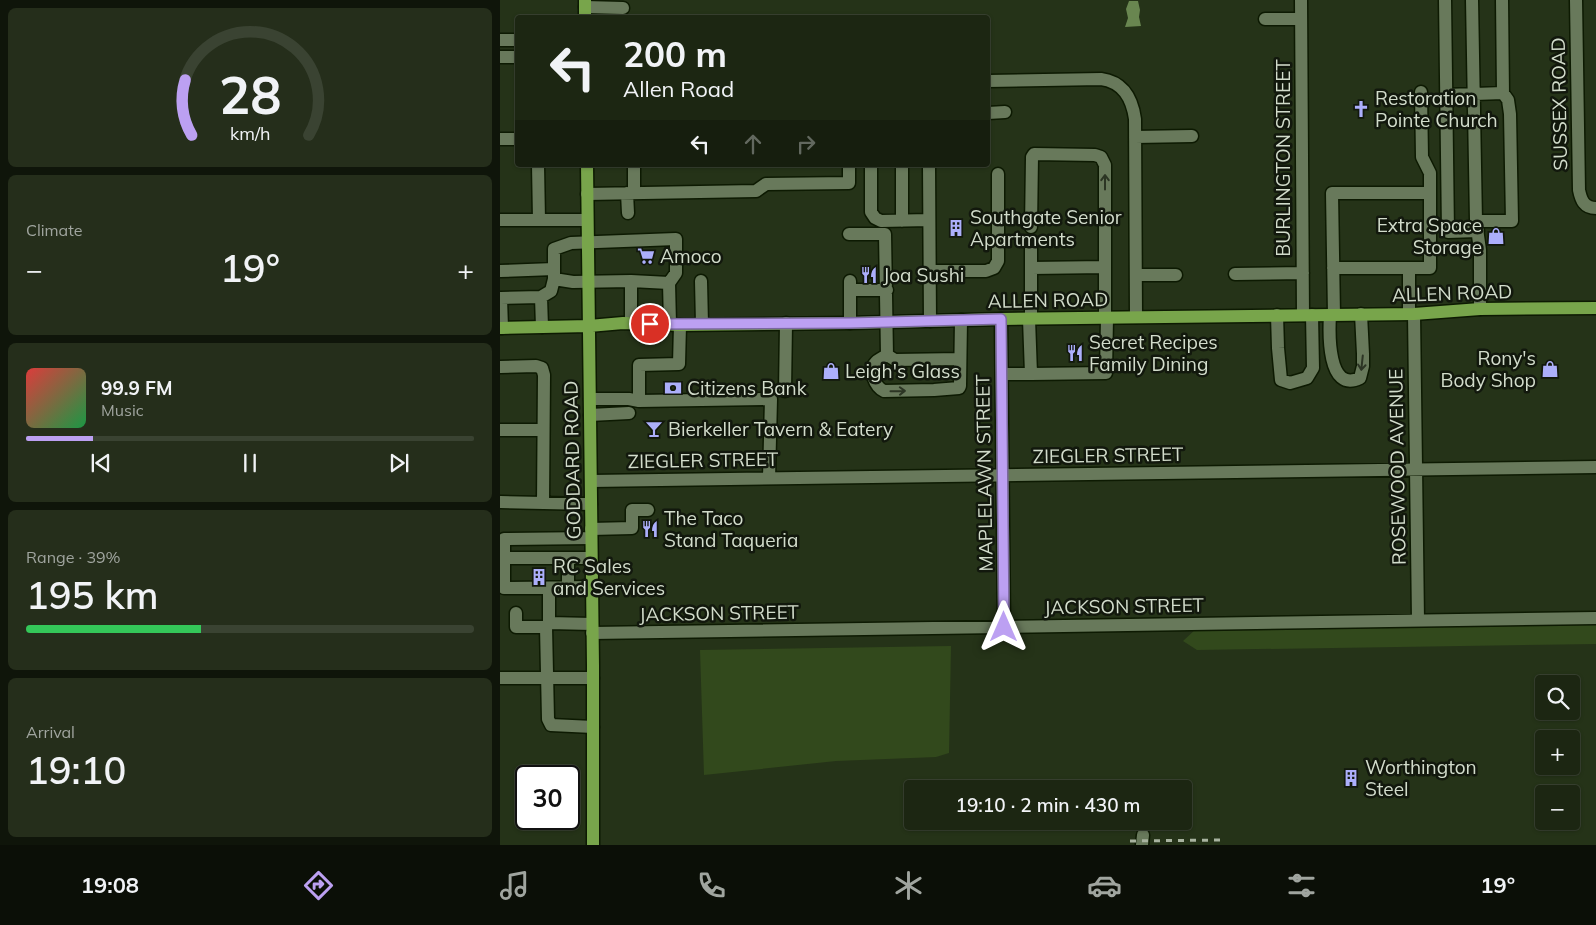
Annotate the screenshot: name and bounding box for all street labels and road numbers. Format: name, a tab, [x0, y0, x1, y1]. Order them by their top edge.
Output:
street label: SUSSEX ROAD	[1546, 37, 1572, 171]
street label: BURLINGTON STREET	[1271, 59, 1295, 257]
street label: ALLEN ROAD	[1391, 279, 1513, 307]
street label: ALLEN ROAD	[987, 287, 1109, 313]
street label: ROSEWOOD AVENUE	[1383, 369, 1411, 565]
street label: MAPLELAWN STREET	[970, 374, 998, 572]
street label: GODDARD ROAD	[559, 380, 585, 540]
street label: ZIEGLER STREET	[1032, 442, 1184, 468]
street label: ZIEGLER STREET	[627, 447, 779, 473]
street label: JACKSON STREET	[1044, 593, 1205, 619]
street label: JACKSON STREET	[639, 600, 800, 626]

